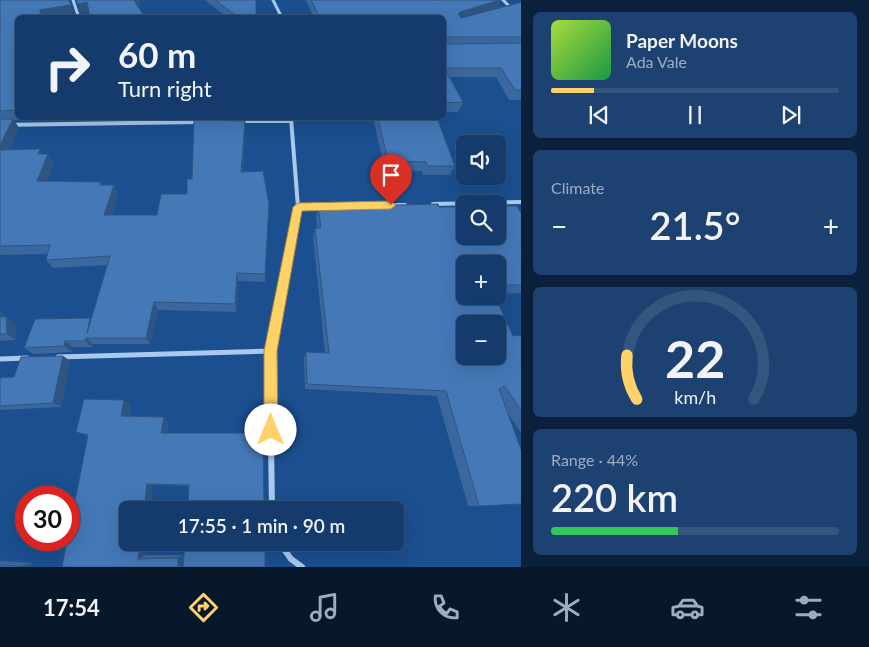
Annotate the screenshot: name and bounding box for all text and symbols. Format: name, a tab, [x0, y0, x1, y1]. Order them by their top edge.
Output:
text: Paper Moons	[626, 29, 738, 52]
text: 60 m	[118, 33, 196, 75]
icon: right	[35, 35, 100, 100]
text: Ada Vale	[626, 52, 687, 71]
text: Turn right	[118, 75, 212, 102]
icon: previous	[585, 101, 613, 129]
icon: pause	[681, 101, 709, 129]
icon: next	[777, 101, 805, 129]
map controls	[456, 135, 506, 365]
button: sound	[456, 135, 506, 185]
pin	[370, 154, 412, 205]
icon: arrive	[377, 161, 405, 189]
text: Climate	[551, 178, 604, 197]
button: search	[456, 195, 506, 245]
text: 21.5°	[650, 202, 740, 248]
text: −	[551, 209, 567, 243]
text: +	[823, 209, 839, 243]
button: +	[456, 255, 506, 305]
button: −	[456, 315, 506, 365]
text: 22	[665, 327, 725, 389]
text: km/h	[674, 386, 716, 408]
position arrow	[244, 403, 296, 455]
text: Range · 44%	[551, 450, 638, 469]
text: 220 km	[551, 474, 678, 520]
speed limit sign: 30	[15, 486, 80, 551]
text: 17:55 · 1 min · 90 m	[178, 514, 345, 537]
icon: directions	[186, 590, 221, 625]
icon: music	[307, 590, 342, 625]
icon: phone	[428, 590, 463, 625]
icon: climate	[549, 590, 584, 625]
icon: car	[670, 590, 705, 625]
icon: filters	[791, 590, 826, 625]
text: 17:54	[43, 594, 100, 621]

